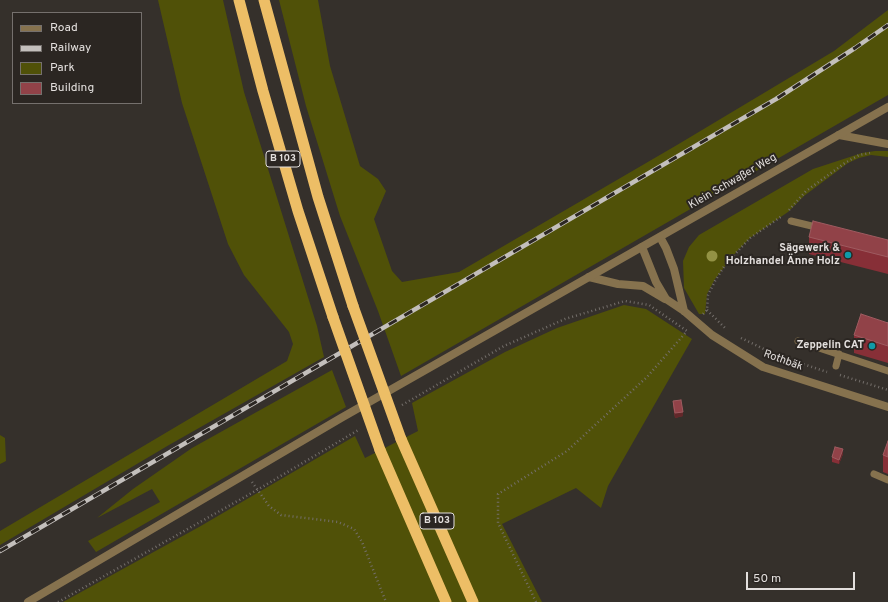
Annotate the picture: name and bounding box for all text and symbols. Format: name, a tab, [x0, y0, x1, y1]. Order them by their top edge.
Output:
legend	[12, 12, 142, 104]
text: Road	[50, 20, 78, 36]
text: Railway	[50, 40, 91, 56]
text: Park	[50, 60, 75, 76]
text: Building	[50, 80, 94, 96]
road number: B 103	[266, 151, 300, 167]
street label: Klein Schwaßer Weg	[687, 151, 779, 213]
place label: Sägewerk & Holzhandel Änne Holz	[726, 242, 840, 268]
marker: Sägewerk & Holzhandel Änne Holz	[843, 250, 853, 260]
place label: Zeppelin CAT	[796, 339, 864, 353]
marker: Zeppelin CAT	[867, 341, 877, 351]
street label: Rothbäk	[761, 348, 805, 374]
road number: B 103	[420, 513, 454, 529]
scale bar	[748, 564, 857, 590]
text: 50 m	[753, 571, 781, 587]

